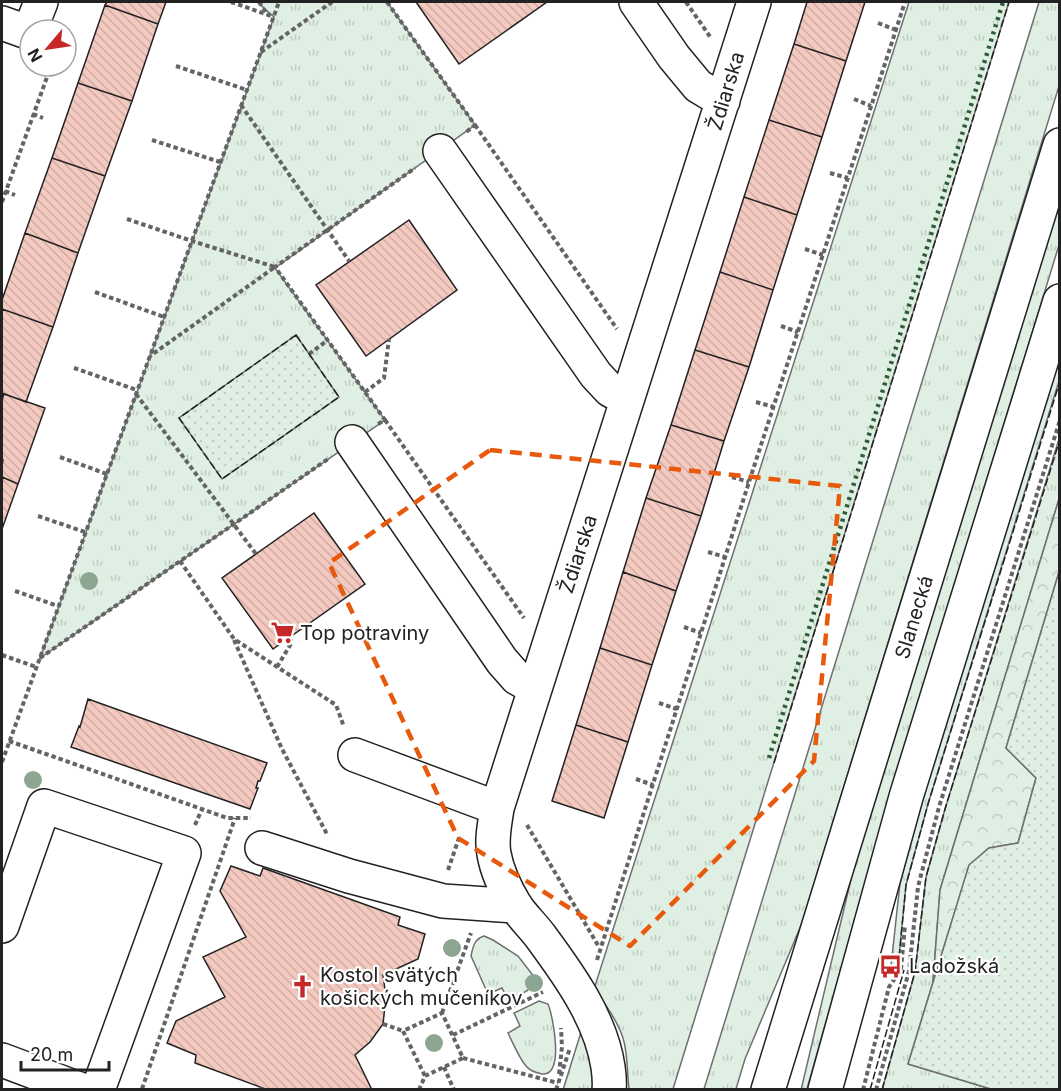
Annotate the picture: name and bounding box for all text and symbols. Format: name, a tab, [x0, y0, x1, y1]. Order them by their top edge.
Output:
north arrow	[18, 18, 78, 78]
text: N	[23, 45, 47, 65]
street label: Ždiarska	[702, 48, 749, 133]
street label: Ždiarska	[553, 511, 602, 596]
street label: Slanecká	[890, 572, 938, 662]
supermarket icon: Top potraviny	[269, 620, 295, 646]
place label: Top potraviny	[300, 621, 429, 645]
bus stop icon: Ladožská	[878, 953, 904, 979]
place label: Ladožská	[909, 954, 999, 978]
place label: Kostol svätých košických mučeníkov	[320, 963, 523, 1010]
church icon: Kostol svätých košických mučeníkov	[289, 973, 315, 999]
scale bar	[21, 1034, 110, 1072]
text: 20 m	[30, 1044, 73, 1065]

